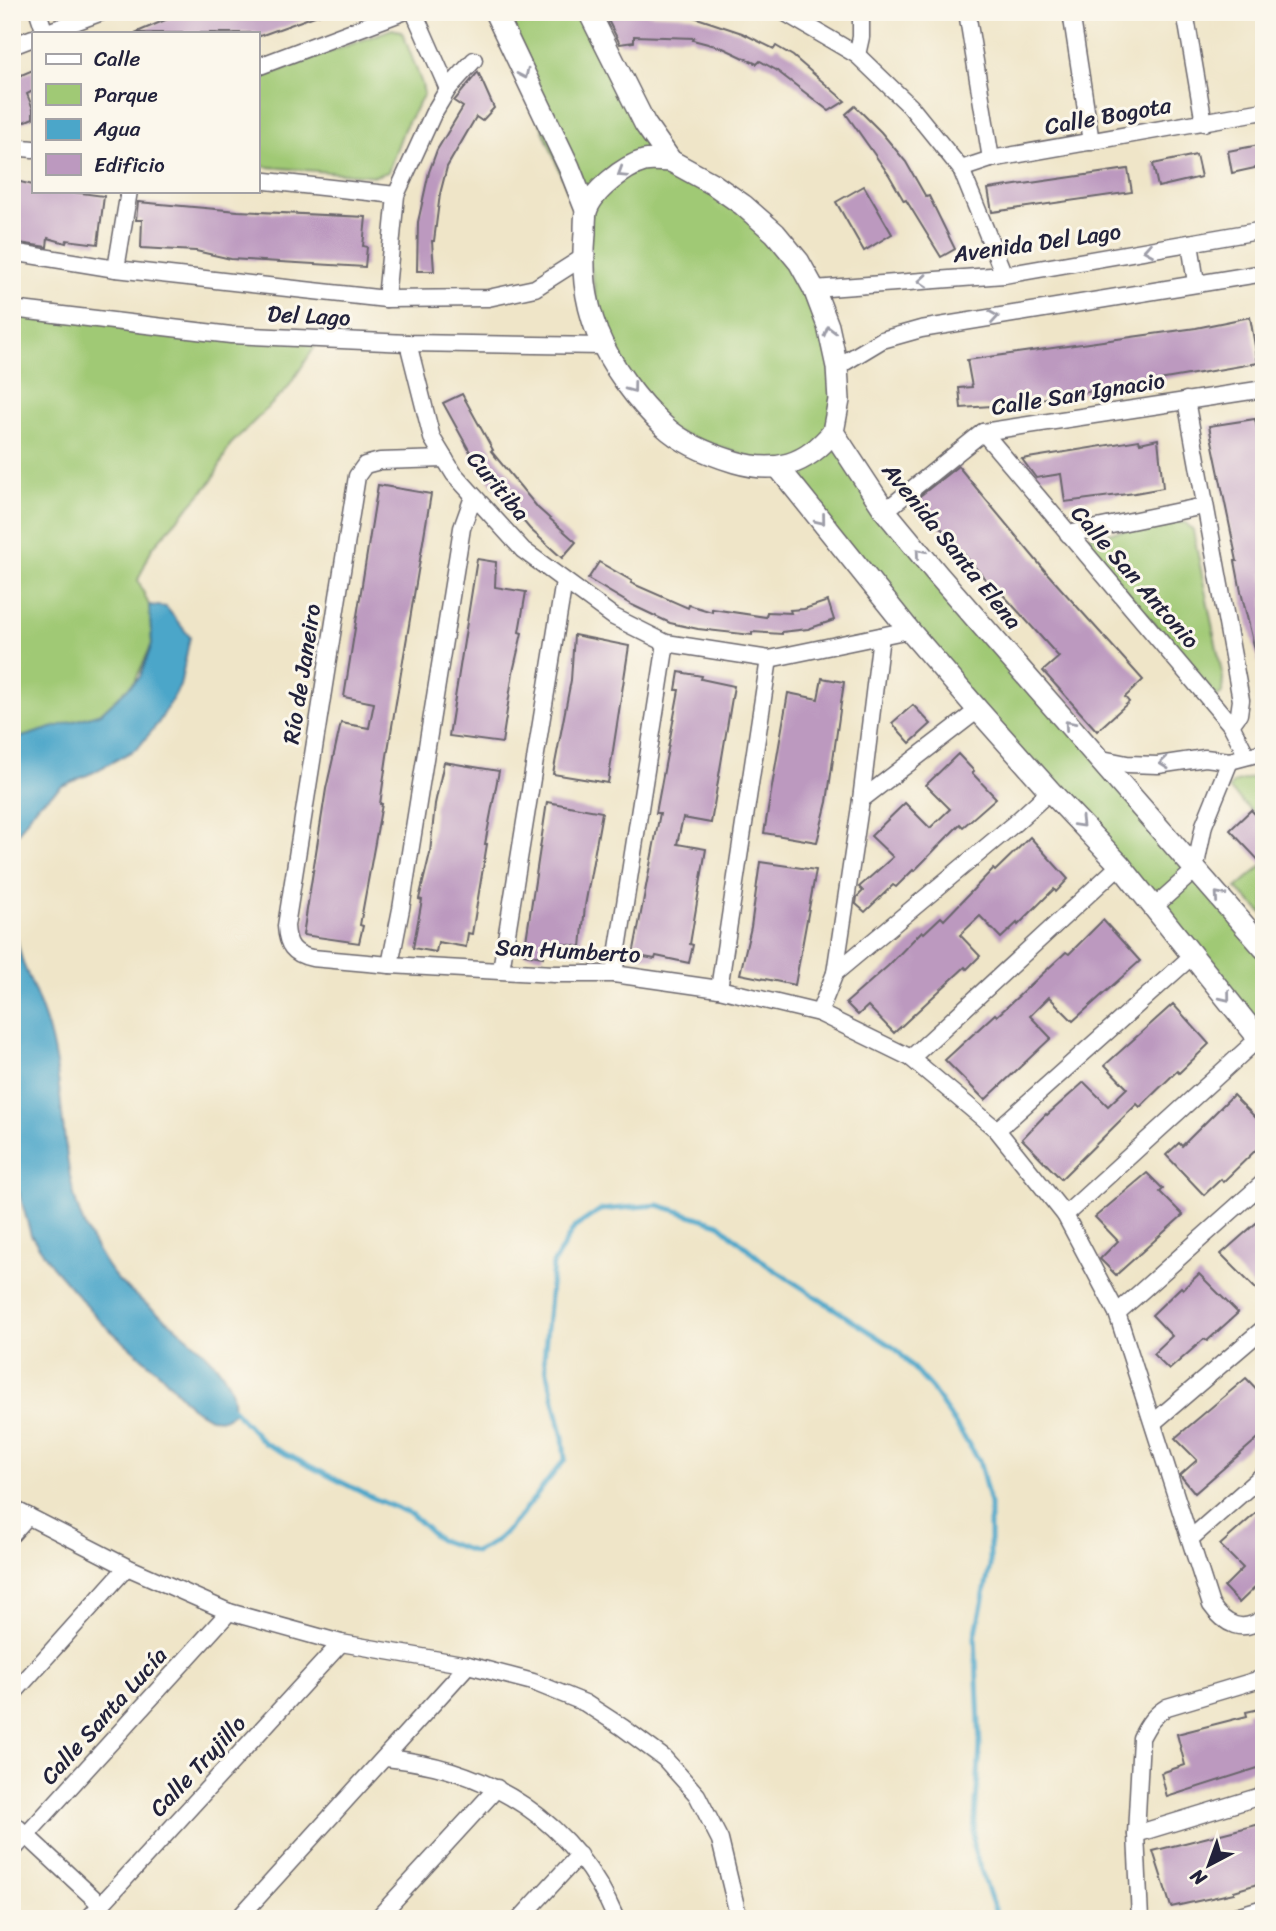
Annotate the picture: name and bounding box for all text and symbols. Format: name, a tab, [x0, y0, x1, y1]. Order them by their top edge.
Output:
legend	[32, 32, 259, 192]
text: Calle	[94, 40, 141, 78]
one-way arrow	[516, 67, 530, 79]
text: Parque	[94, 76, 158, 114]
street label: Calle Bogota	[1041, 85, 1175, 147]
text: Agua	[93, 110, 141, 148]
text: Edificio	[94, 146, 165, 184]
one-way arrow	[617, 165, 630, 178]
street label: Avenida Del Lago	[949, 211, 1124, 275]
one-way arrow	[1142, 242, 1154, 257]
one-way arrow	[917, 273, 928, 288]
street label: Del Lago	[266, 293, 352, 339]
one-way arrow	[988, 310, 1000, 325]
one-way arrow	[823, 325, 837, 337]
street label: Calle San Ignacio	[988, 360, 1168, 428]
one-way arrow	[623, 381, 636, 393]
street label: Curitiba	[456, 441, 540, 531]
street label: Avenida Santa Elena	[871, 452, 1033, 639]
street label: Calle San Antonio	[1060, 495, 1210, 659]
one-way arrow	[812, 512, 825, 524]
one-way arrow	[915, 549, 928, 561]
street label: Río de Janeiro	[271, 601, 333, 747]
one-way arrow	[1064, 721, 1077, 734]
one-way arrow	[1158, 756, 1169, 771]
one-way arrow	[1072, 815, 1085, 828]
one-way arrow	[1214, 892, 1227, 905]
street label: San Humberto	[494, 927, 642, 975]
one-way arrow	[1218, 989, 1230, 1002]
street label: Calle Santa Lucía	[30, 1637, 178, 1795]
street label: Calle Trujillo	[139, 1705, 257, 1827]
north arrow	[1174, 1829, 1244, 1899]
text: N	[1182, 1860, 1215, 1895]

